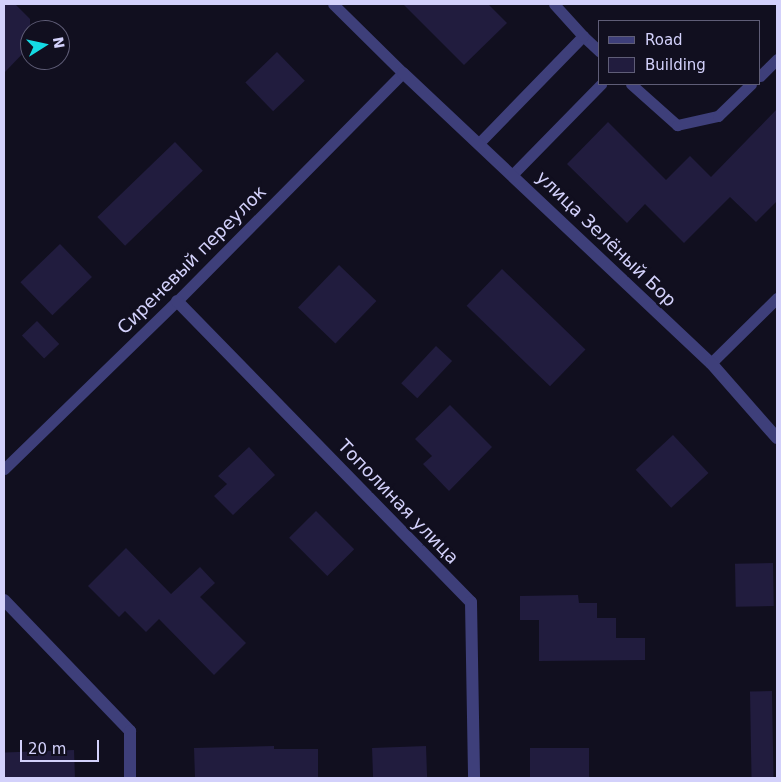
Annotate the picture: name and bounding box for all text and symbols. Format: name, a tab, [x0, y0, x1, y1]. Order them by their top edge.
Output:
north arrow	[20, 20, 70, 70]
legend	[598, 20, 761, 85]
text: Road	[645, 31, 683, 49]
text: N	[50, 35, 68, 50]
text: Building	[645, 56, 706, 74]
street label: улица Зелёный Бор	[532, 167, 680, 311]
street label: Сиреневый переулок	[113, 181, 271, 339]
street label: Тополиная улица	[333, 435, 463, 569]
scale bar	[22, 730, 101, 762]
text: 20 m	[28, 740, 66, 758]

